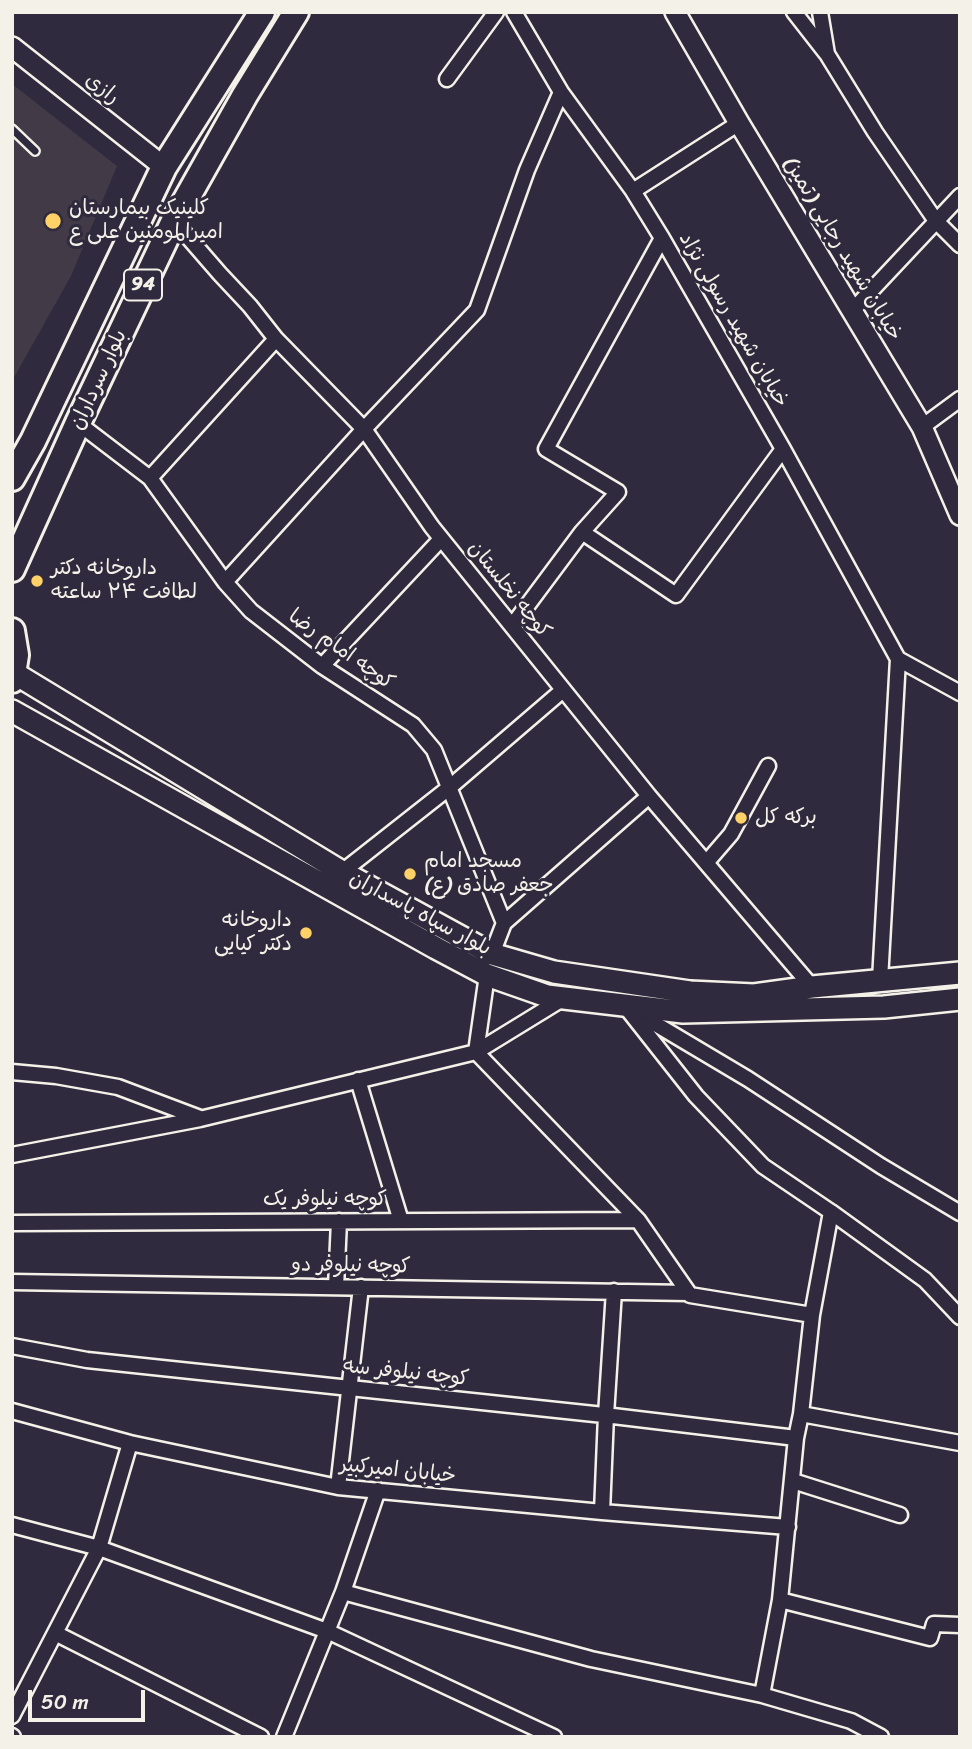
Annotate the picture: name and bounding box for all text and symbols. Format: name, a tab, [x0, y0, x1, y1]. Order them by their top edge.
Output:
street label: رازی	[80, 68, 124, 110]
street label: خیابان شهید رجایی (تمیز)	[777, 152, 907, 346]
place label: کلینیک بیمارستان امیرالمومنین علی ع	[69, 196, 223, 246]
marker: کلینیک بیمارستان امیرالمومنین علی ع	[43, 211, 63, 231]
street label: خیابان شهید رسولی نژاد	[673, 228, 793, 412]
road number: 94	[124, 270, 162, 300]
street label: بلوار سرداران	[65, 326, 133, 434]
street label: کوچه نخلستان	[462, 536, 556, 644]
place label: داروخانه دکتر لطافت ۲۴ ساعته	[51, 556, 197, 606]
marker: داروخانه دکتر لطافت ۲۴ ساعته	[29, 573, 45, 589]
street label: کوچه امام رضا	[283, 604, 399, 696]
place label: برکه کل	[755, 805, 817, 831]
marker: برکه کل	[733, 810, 749, 826]
place label: مسجد امام جعفر صادق (ع)	[424, 849, 554, 899]
street label: بلوار سپاه پاسداران	[345, 866, 495, 962]
marker: مسجد امام جعفر صادق (ع)	[402, 866, 418, 882]
place label: داروخانه دکتر کیایی	[214, 908, 292, 958]
marker: داروخانه دکتر کیایی	[298, 925, 314, 941]
street label: کوچه نیلوفر یک	[263, 1187, 387, 1213]
street label: کوچه نیلوفر دو	[291, 1252, 411, 1280]
street label: کوچه نیلوفر سه	[342, 1354, 470, 1392]
street label: خیابان امیرکبیر	[339, 1452, 457, 1490]
scale bar	[32, 1676, 149, 1720]
text: 50 m	[41, 1683, 89, 1721]

